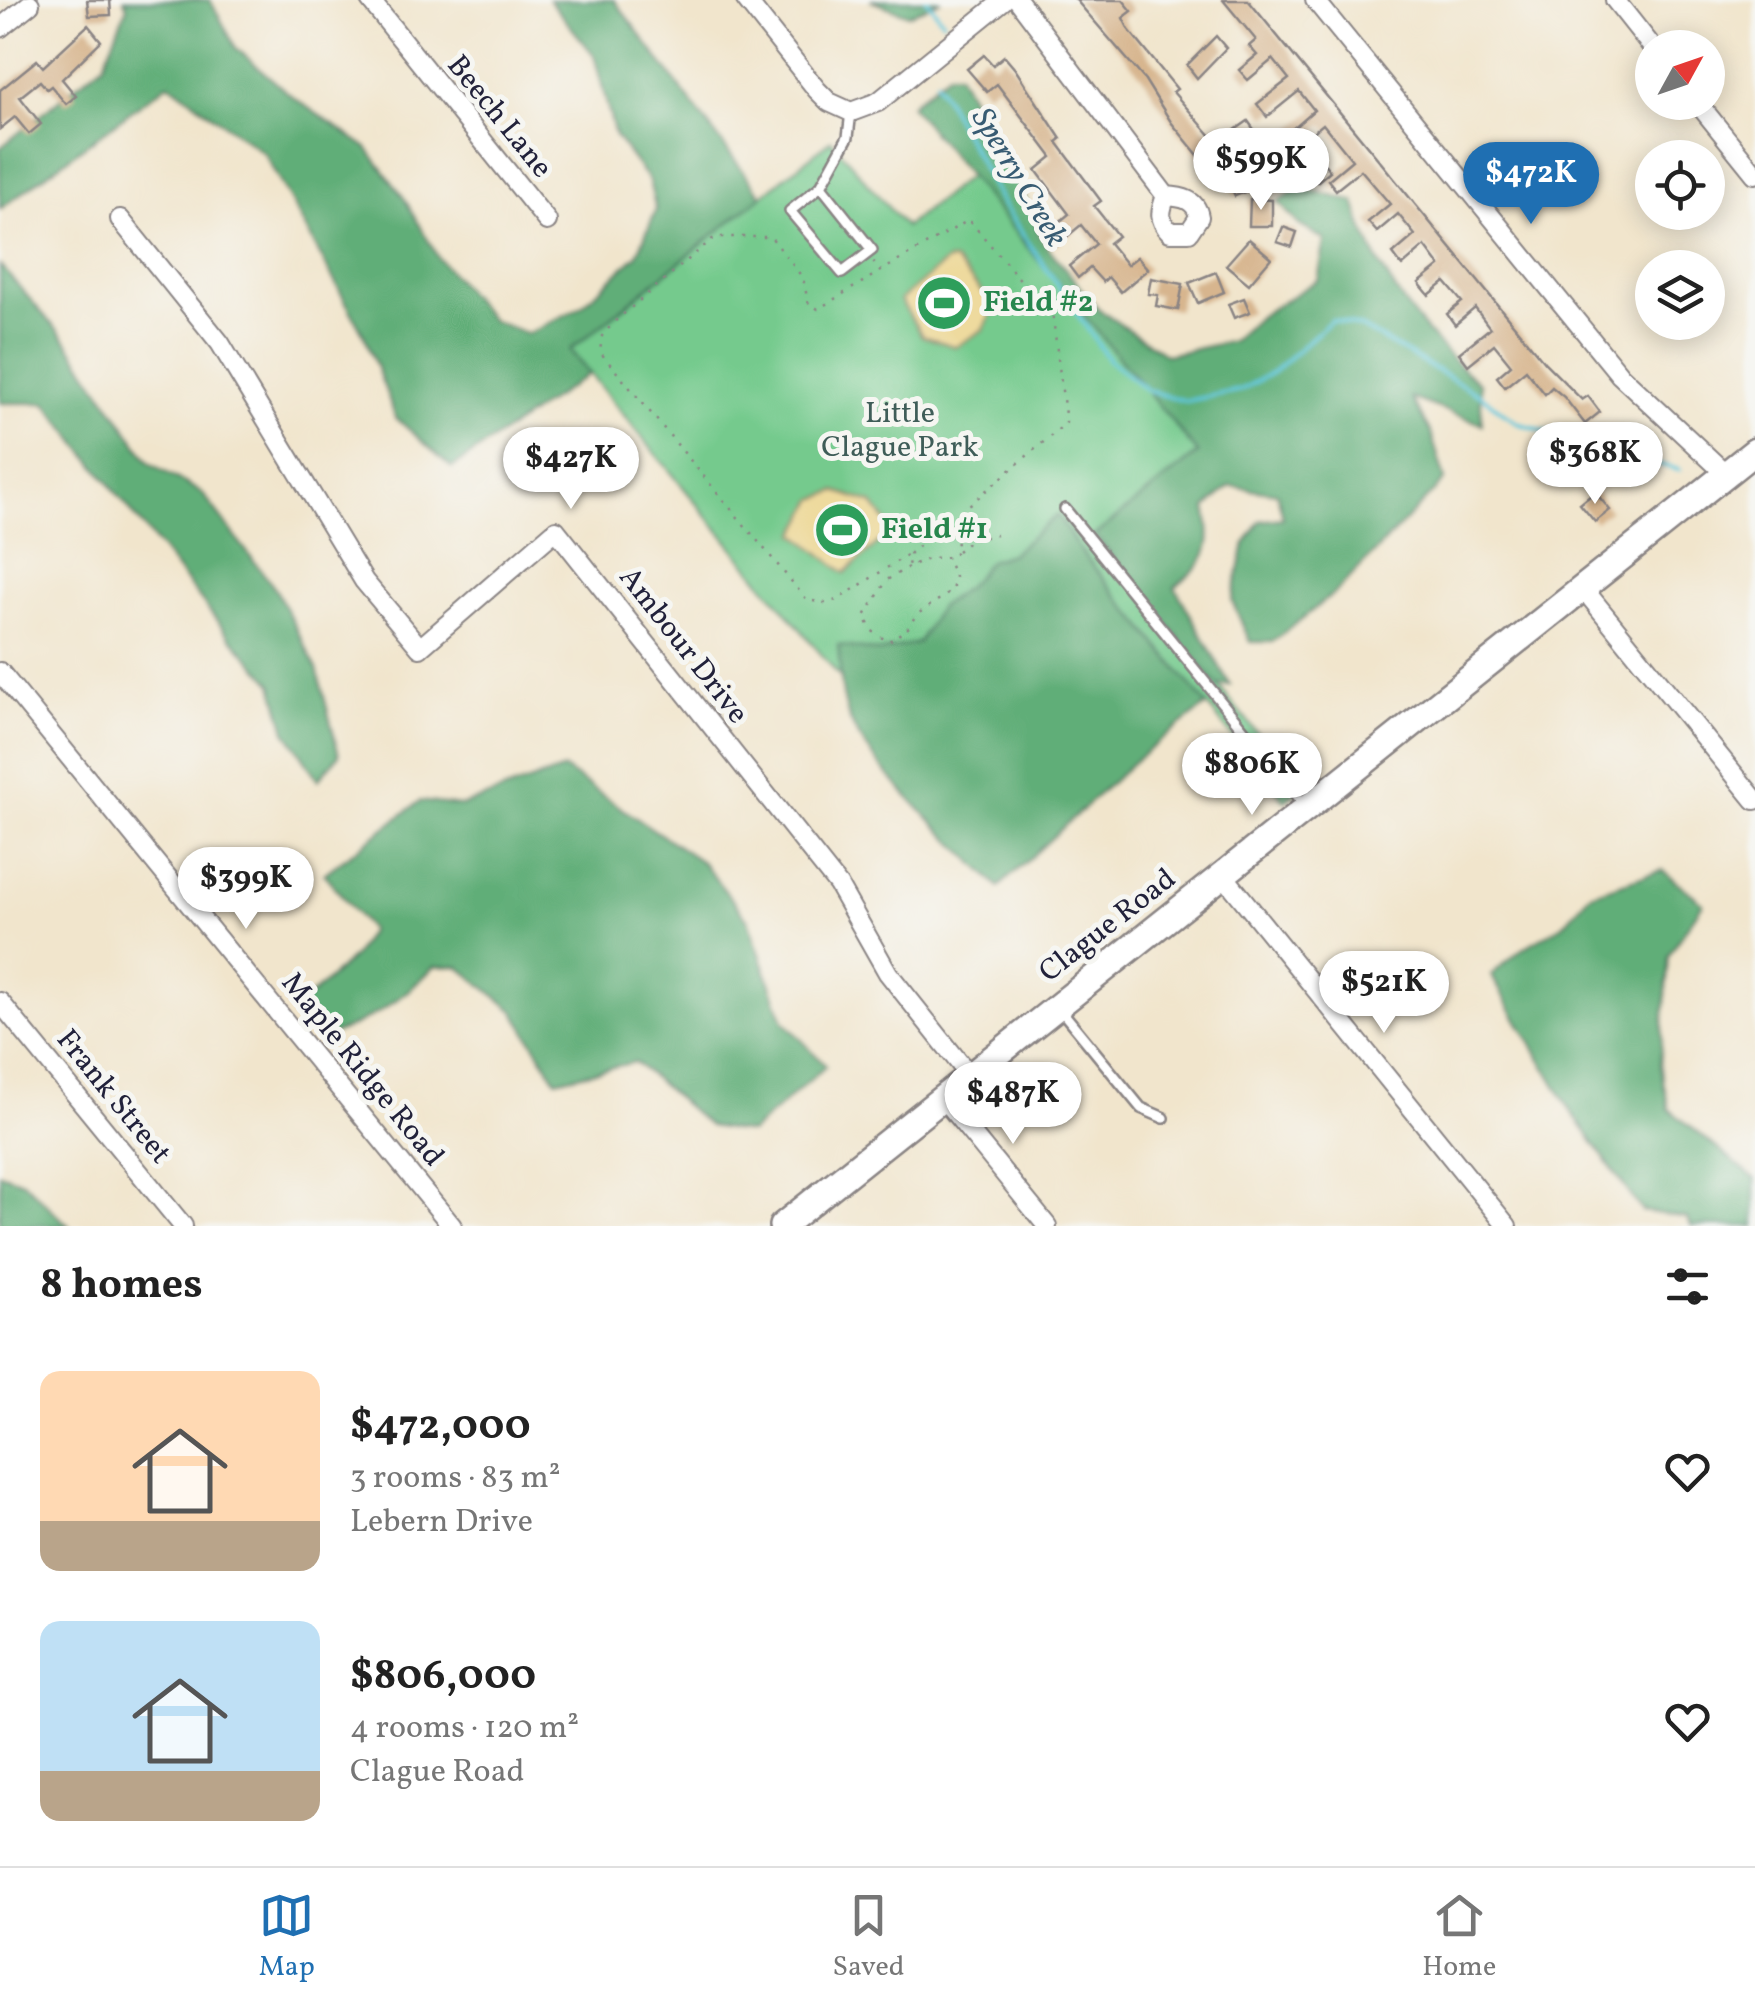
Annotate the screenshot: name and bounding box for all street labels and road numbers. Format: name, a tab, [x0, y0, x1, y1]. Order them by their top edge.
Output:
street label: Beech Lane	[436, 46, 562, 188]
street label: Ambour Drive	[608, 559, 758, 733]
street label: Clague Road	[1031, 859, 1185, 993]
street label: Maple Ridge Road	[271, 964, 453, 1176]
street label: Frank Street	[46, 1021, 180, 1173]

